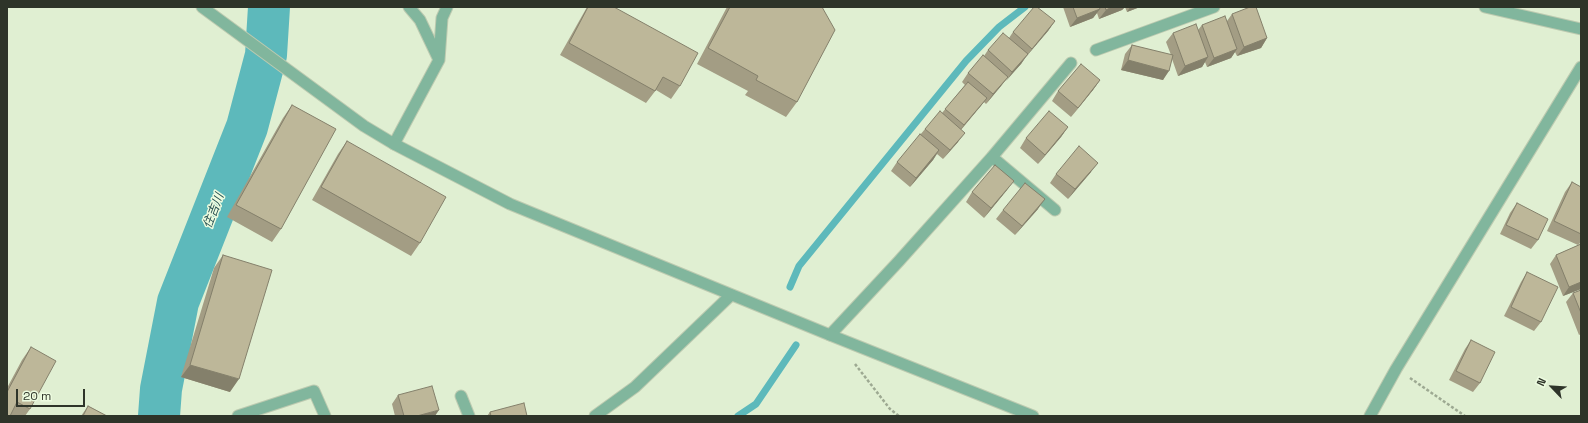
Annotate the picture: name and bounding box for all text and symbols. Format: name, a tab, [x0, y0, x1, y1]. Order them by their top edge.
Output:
water label: 住吉川	[201, 192, 227, 230]
north arrow	[1532, 367, 1572, 407]
text: N	[1533, 376, 1549, 388]
scale bar	[18, 381, 87, 407]
text: 20 m	[23, 388, 51, 404]

